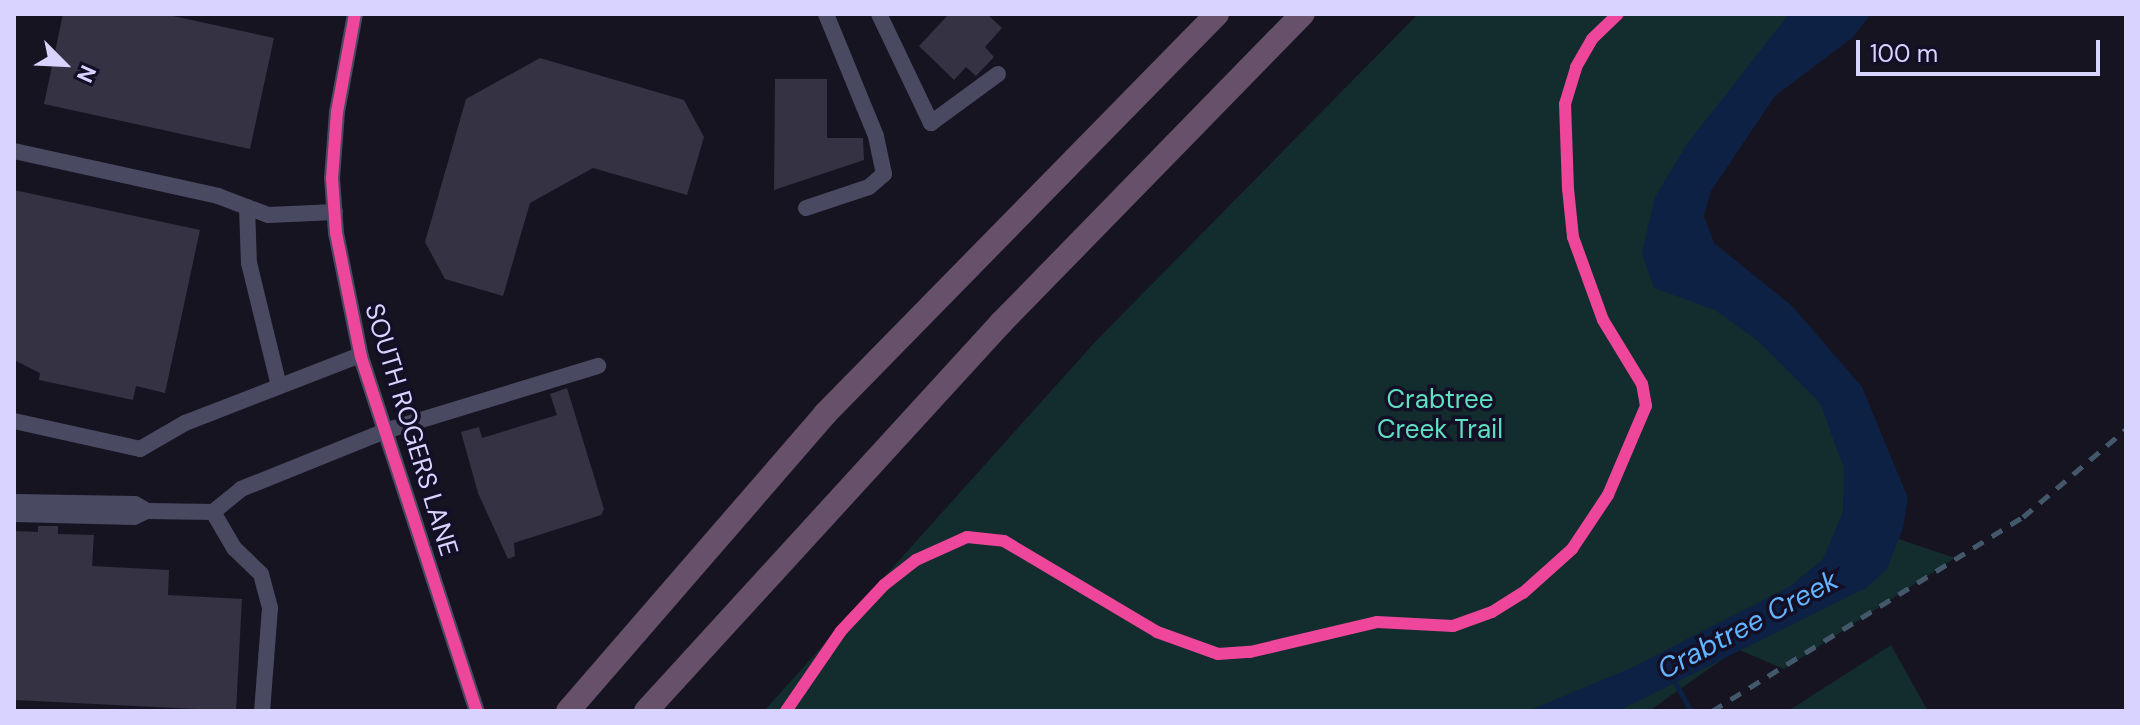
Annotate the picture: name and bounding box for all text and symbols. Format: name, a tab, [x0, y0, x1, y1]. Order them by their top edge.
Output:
north arrow	[24, 24, 104, 104]
scale bar	[1860, 24, 2104, 74]
text: 100 m	[1870, 38, 1938, 69]
text: N	[70, 61, 103, 87]
street label: SOUTH ROGERS LANE	[358, 300, 464, 560]
park label: Crabtree Creek Trail	[1377, 384, 1503, 446]
water label: Crabtree Creek	[1652, 563, 1844, 687]

